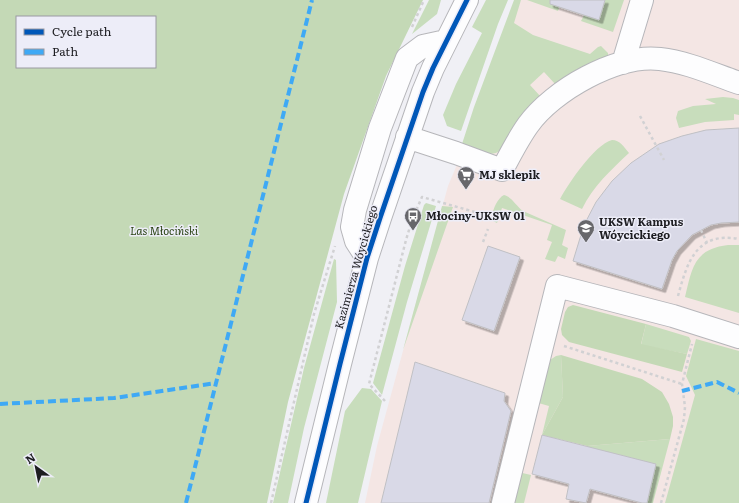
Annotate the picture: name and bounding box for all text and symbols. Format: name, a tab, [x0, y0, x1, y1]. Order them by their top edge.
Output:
legend	[16, 16, 156, 68]
text: Cycle path	[52, 22, 112, 40]
text: Path	[52, 42, 78, 60]
supermarket icon: MJ sklepik	[456, 165, 476, 190]
place label: MJ sklepik	[479, 166, 541, 182]
street label: Kazimierza Wóycickiego	[330, 203, 380, 330]
bus stop icon: Młociny-UKSW 01	[403, 206, 423, 231]
place label: Młociny-UKSW 01	[426, 207, 525, 223]
place label: UKSW Kampus Wóycickiego	[599, 213, 684, 242]
school or university icon: UKSW Kampus Wóycickiego	[576, 218, 596, 243]
park label: Las Młociński	[130, 222, 199, 238]
north arrow	[16, 447, 56, 487]
text: N	[22, 449, 38, 467]

